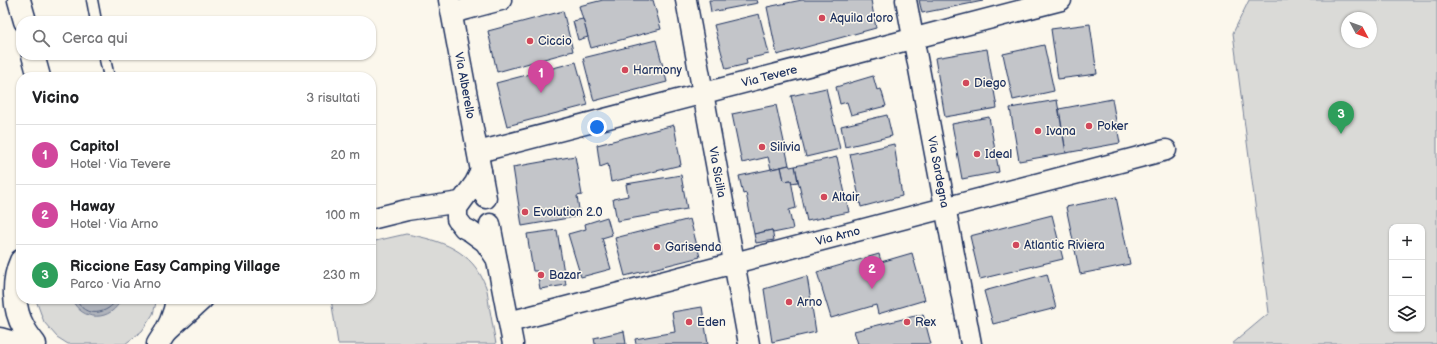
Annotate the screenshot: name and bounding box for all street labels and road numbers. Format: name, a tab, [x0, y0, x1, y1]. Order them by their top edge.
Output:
street label: Via Alberello	[451, 51, 478, 120]
street label: Via Tevere	[740, 62, 799, 91]
street label: Via Sardegna	[924, 135, 952, 209]
street label: Via Sicilia	[705, 145, 729, 199]
street label: Via Arno	[814, 223, 862, 249]

